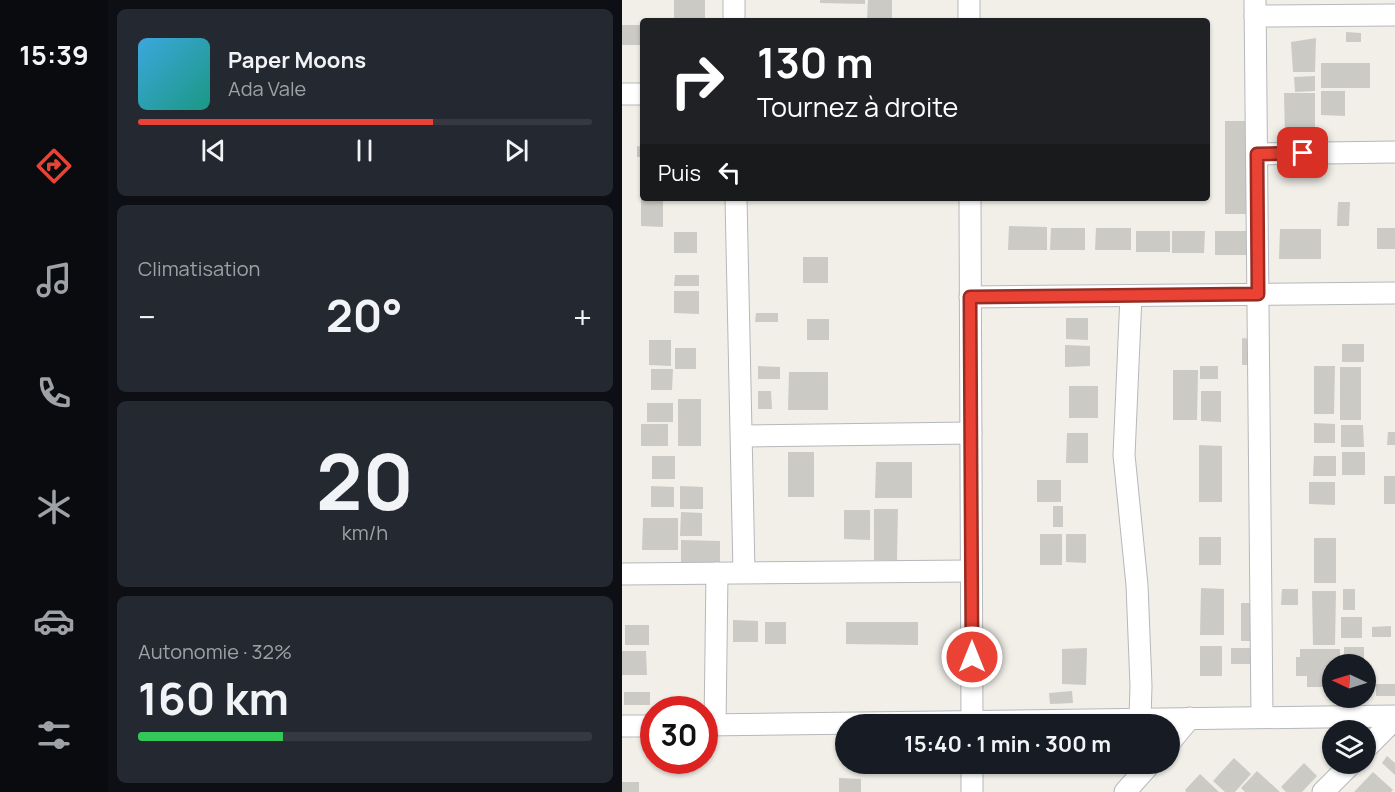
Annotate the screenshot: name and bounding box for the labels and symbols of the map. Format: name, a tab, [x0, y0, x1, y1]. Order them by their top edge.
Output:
pin	[1277, 127, 1328, 178]
position arrow	[940, 625, 1004, 689]
north arrow	[1322, 654, 1376, 708]
speed limit sign: 30	[640, 696, 718, 774]

